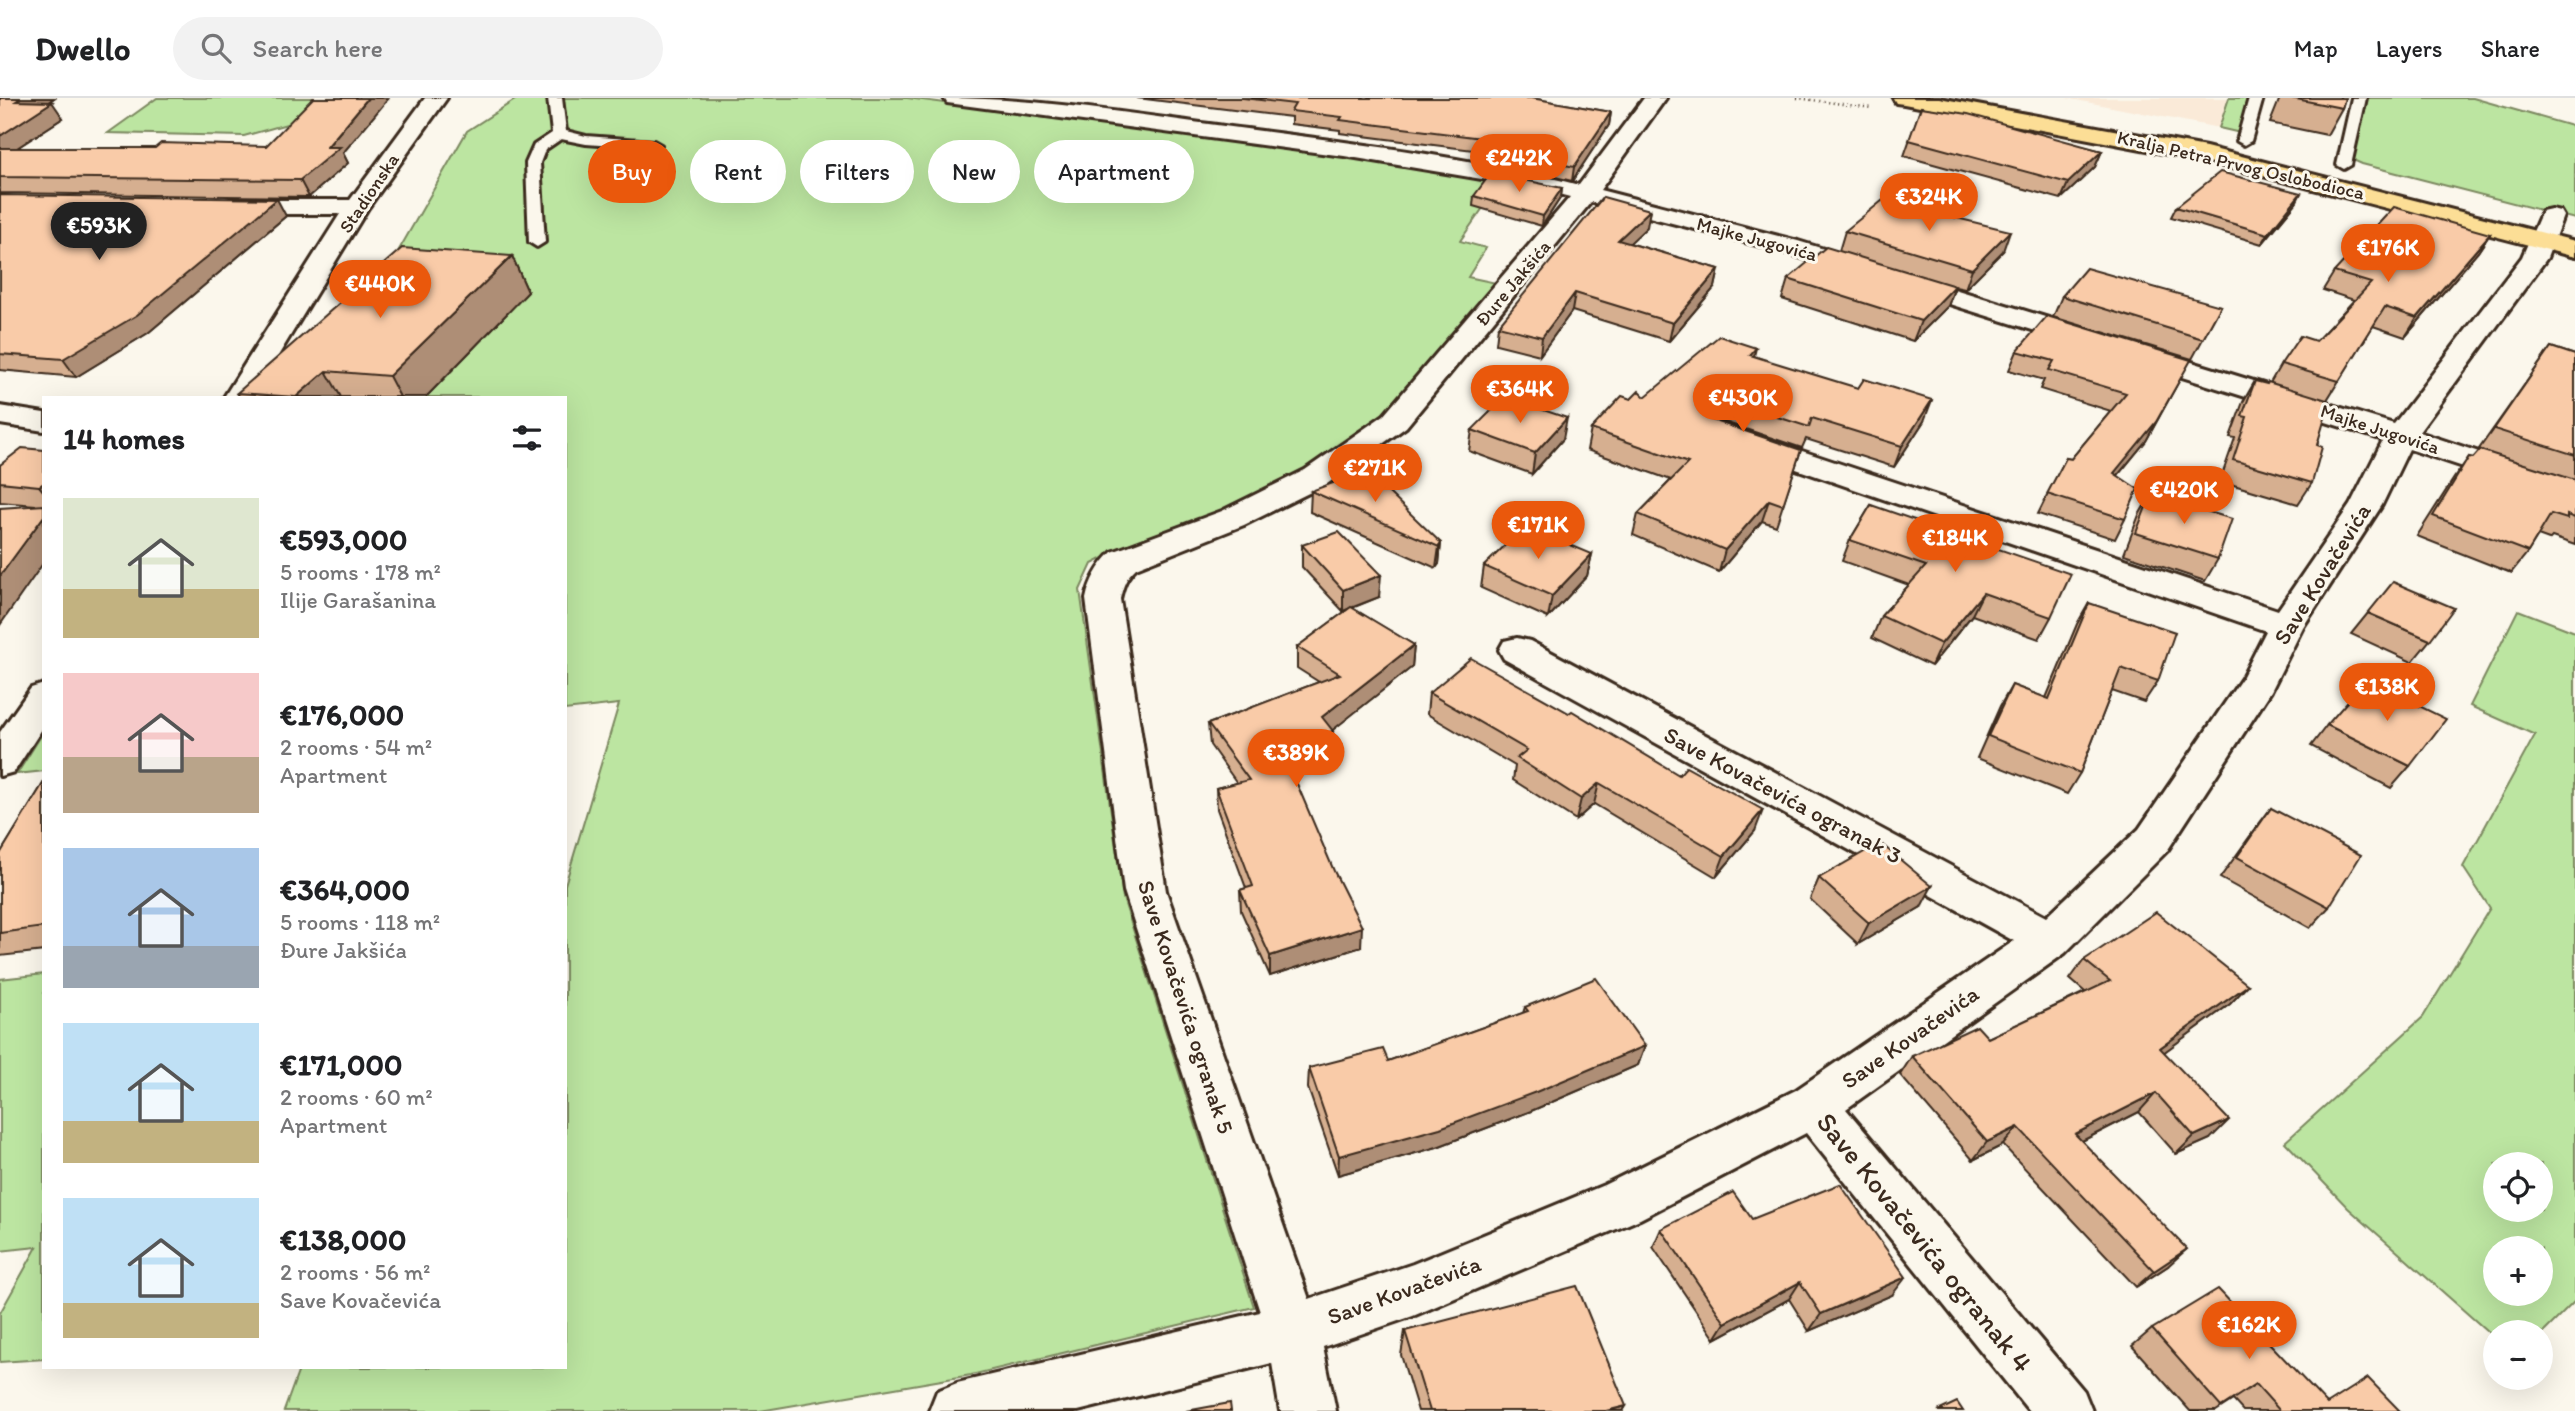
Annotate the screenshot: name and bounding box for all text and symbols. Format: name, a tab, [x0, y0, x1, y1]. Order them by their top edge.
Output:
search box	[173, 17, 663, 80]
text: Dwello	[35, 29, 131, 68]
icon: search	[197, 29, 235, 67]
text: Search here	[253, 32, 383, 64]
text: Map	[2294, 34, 2338, 63]
text: Layers	[2376, 34, 2443, 63]
text: Share	[2481, 34, 2540, 63]
street label: Kralja Petra Prvog Oslobodioca	[2115, 125, 2367, 205]
pin: €242K	[1470, 134, 1568, 194]
chip: Buy	[588, 140, 676, 203]
chip: Rent	[690, 140, 786, 203]
chip: Filters	[800, 140, 914, 203]
chip: New	[928, 140, 1020, 203]
chip: Apartment	[1034, 140, 1194, 203]
text: €242K	[1486, 143, 1552, 171]
street label: Stadionska	[334, 149, 404, 237]
pin: €324K	[1880, 174, 1978, 233]
text: €324K	[1896, 182, 1962, 210]
pin: €593K	[50, 202, 148, 262]
text: €593K	[67, 211, 131, 239]
street label: Majke Jugovića	[1694, 212, 1820, 266]
pin: €176K	[2339, 225, 2437, 284]
text: €176K	[2357, 233, 2419, 261]
street label: Đure Jakšića	[1471, 235, 1555, 331]
pin: €440K	[331, 260, 429, 320]
text: €440K	[345, 269, 415, 297]
pin: €364K	[1471, 366, 1569, 425]
text: €364K	[1487, 374, 1553, 402]
pin: €430K	[1694, 374, 1792, 434]
text: €430K	[1709, 383, 1777, 411]
street label: Majke Jugovića	[2318, 399, 2443, 459]
icon: filters	[508, 419, 546, 457]
text: 14 homes	[63, 420, 185, 457]
pin: €271K	[1326, 444, 1424, 504]
text: €271K	[1344, 453, 1406, 481]
pin: €420K	[2135, 466, 2233, 526]
text: €420K	[2150, 475, 2218, 503]
street label: Save Kovačevića	[2267, 498, 2377, 650]
pin: €171K	[1489, 502, 1587, 561]
text: €171K	[1508, 510, 1568, 538]
pin: €184K	[1906, 514, 2004, 574]
text: €593,000	[280, 521, 407, 558]
text: €184K	[1923, 523, 1987, 551]
icon: home	[119, 526, 203, 610]
text: 5 rooms · 178 m²	[280, 558, 441, 586]
text: Ilije Garašanina	[280, 586, 436, 614]
pin: €138K	[2338, 664, 2436, 723]
text: €138K	[2355, 672, 2419, 700]
text: €176,000	[280, 696, 404, 733]
icon: home	[119, 701, 203, 785]
street label: Save Kovačevića ogranak 3	[1659, 720, 1907, 870]
pin: €389K	[1247, 730, 1345, 789]
text: 2 rooms · 54 m²	[280, 733, 432, 761]
text: €389K	[1264, 738, 1329, 766]
text: Apartment	[280, 761, 387, 789]
text: €364,000	[280, 871, 410, 908]
icon: home	[119, 876, 203, 960]
street label: Save Kovačevića ogranak 5	[1132, 877, 1240, 1137]
text: 5 rooms · 118 m²	[280, 908, 440, 936]
text: Đure Jakšića	[280, 936, 407, 964]
street label: Save Kovačevića	[1836, 979, 1984, 1095]
text: €171,000	[280, 1046, 402, 1083]
icon: home	[119, 1051, 203, 1135]
text: 2 rooms · 60 m²	[280, 1083, 433, 1111]
street label: Save Kovačevića ogranak 4	[1810, 1105, 2040, 1379]
text: Apartment	[280, 1111, 387, 1139]
map controls	[2483, 1152, 2553, 1390]
button: locate	[2483, 1152, 2553, 1222]
text: €138,000	[280, 1221, 406, 1258]
icon: home	[119, 1226, 203, 1310]
button: +	[2483, 1236, 2553, 1306]
street label: Save Kovačevića	[1323, 1249, 1485, 1331]
text: 2 rooms · 56 m²	[280, 1258, 431, 1286]
text: Save Kovačevića	[280, 1286, 441, 1314]
pin: €162K	[2200, 1302, 2298, 1361]
text: €162K	[2218, 1310, 2280, 1338]
button: −	[2483, 1320, 2553, 1390]

